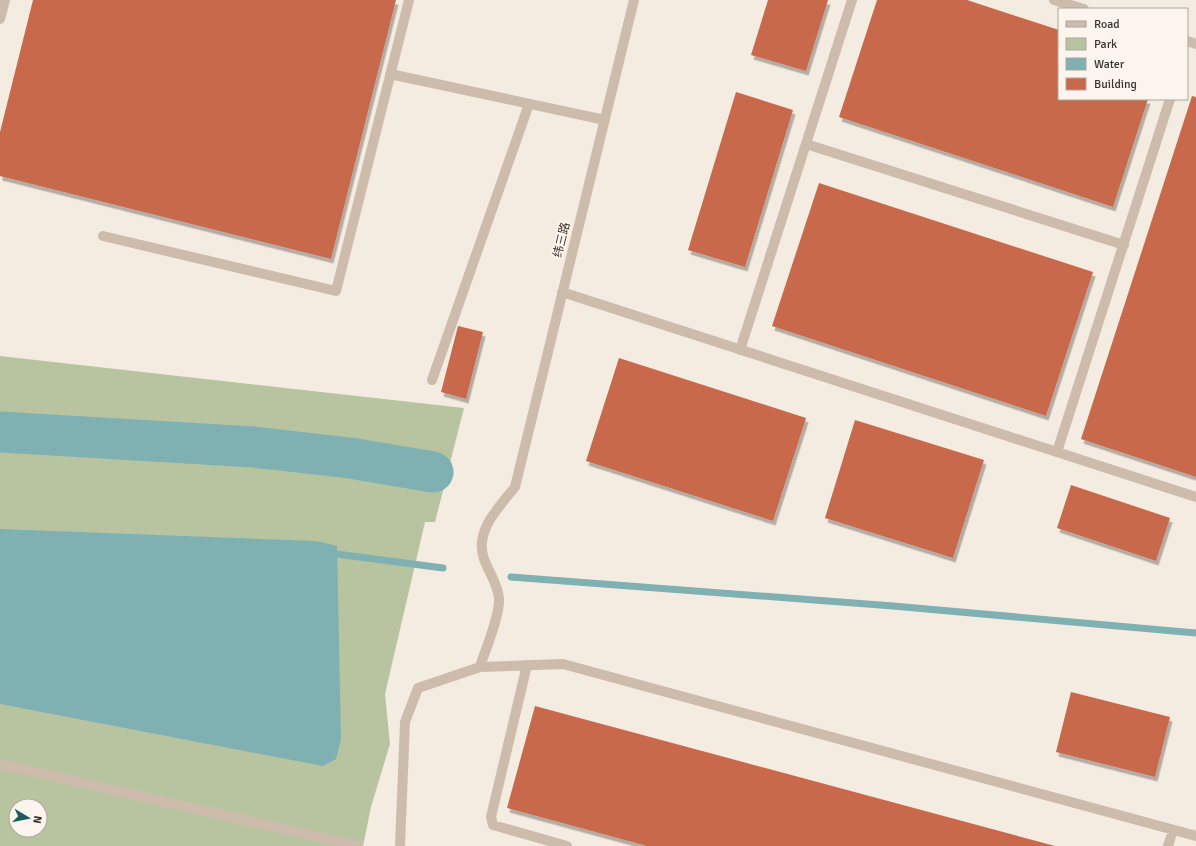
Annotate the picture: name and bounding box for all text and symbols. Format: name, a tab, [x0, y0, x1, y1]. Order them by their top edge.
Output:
legend	[1058, 8, 1188, 100]
text: Road	[1094, 17, 1120, 32]
text: Park	[1094, 37, 1117, 52]
text: Water	[1094, 57, 1125, 72]
text: Building	[1094, 77, 1137, 92]
street label: 纬三路	[550, 221, 574, 259]
north arrow	[8, 798, 48, 838]
text: N	[30, 815, 44, 825]

